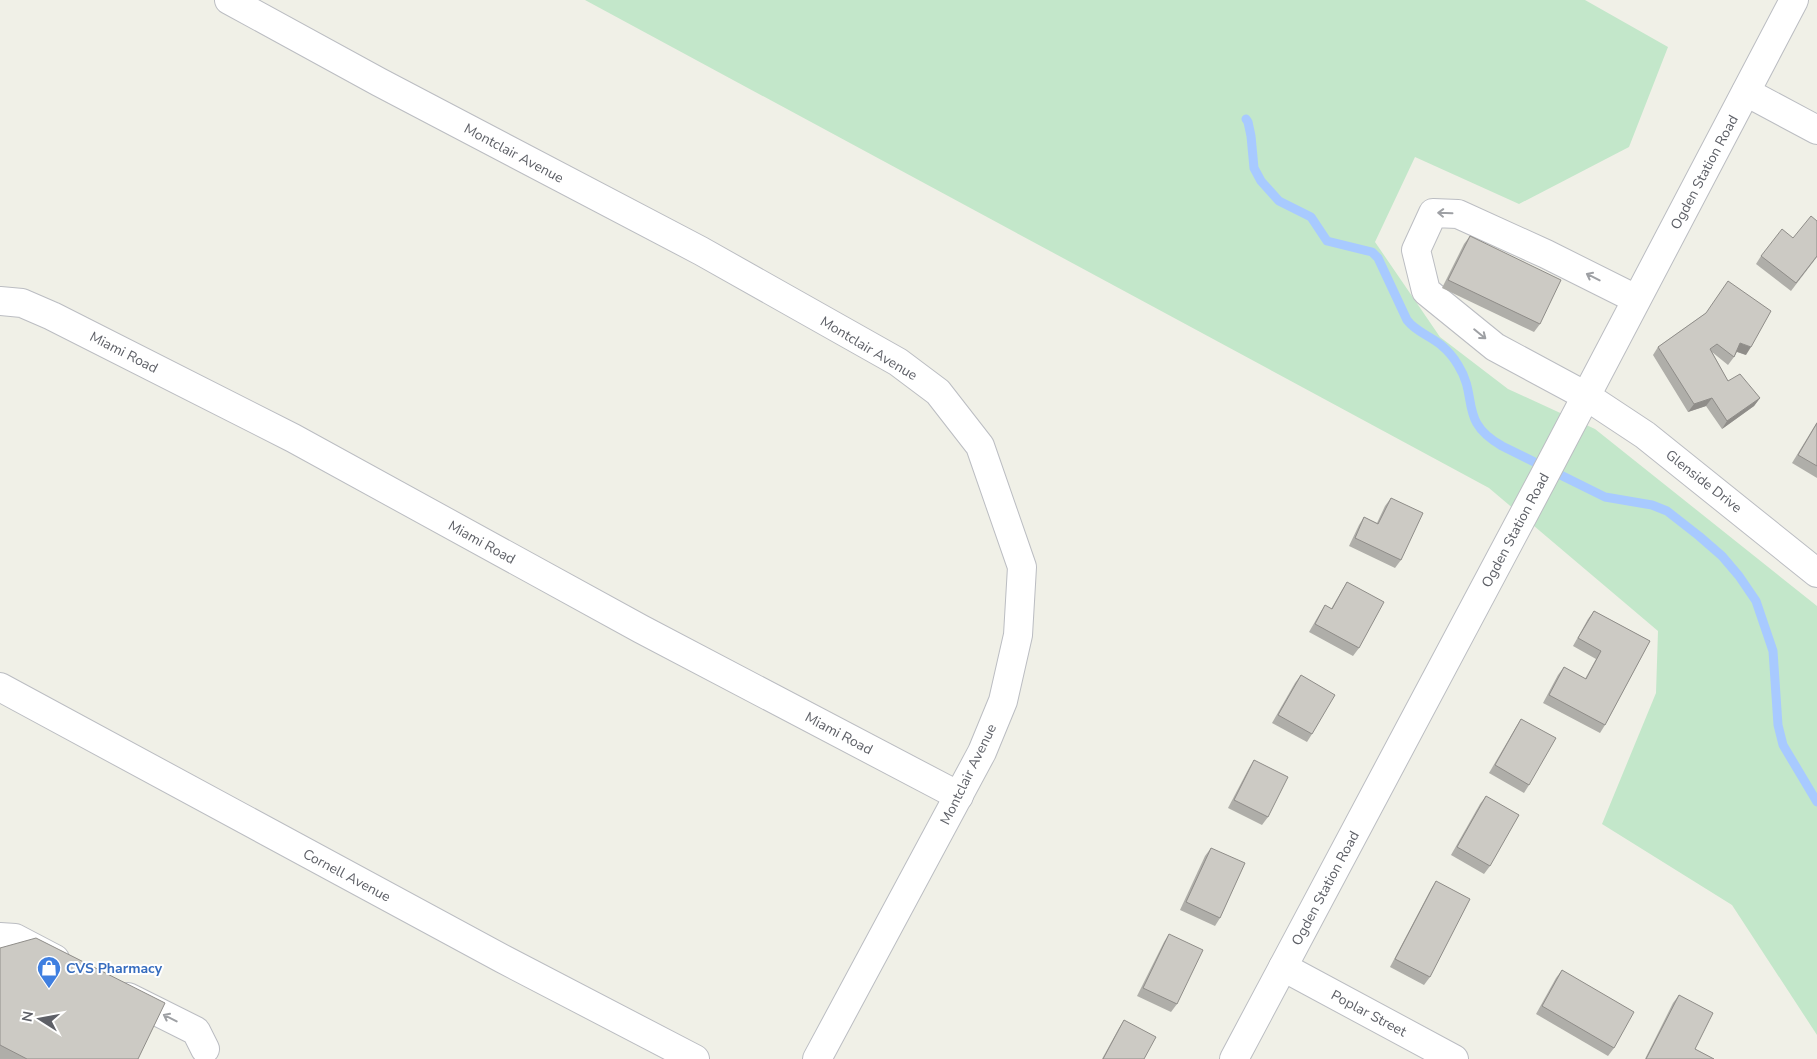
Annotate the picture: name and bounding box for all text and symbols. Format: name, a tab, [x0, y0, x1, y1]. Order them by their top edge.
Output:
street label: Ogden Station Road	[1666, 112, 1743, 233]
street label: Montclair Avenue	[461, 119, 567, 188]
one-way arrow	[1437, 209, 1453, 218]
one-way arrow	[1586, 272, 1601, 282]
street label: Montclair Avenue	[817, 312, 921, 385]
street label: Miami Road	[86, 327, 161, 378]
one-way arrow	[1473, 328, 1486, 339]
street label: Glenside Drive	[1662, 446, 1746, 517]
street label: Ogden Station Road	[1477, 470, 1554, 591]
street label: Miami Road	[445, 516, 519, 569]
street label: Miami Road	[802, 708, 876, 759]
street label: Montclair Avenue	[936, 721, 1001, 828]
street label: Ogden Station Road	[1287, 828, 1364, 949]
street label: Cornell Avenue	[300, 844, 394, 907]
shop icon: CVS Pharmacy	[36, 955, 62, 989]
place label: CVS Pharmacy	[66, 959, 163, 978]
street label: Poplar Street	[1328, 986, 1410, 1041]
north arrow	[15, 994, 65, 1044]
text: N	[17, 1010, 38, 1024]
one-way arrow	[163, 1013, 178, 1023]

